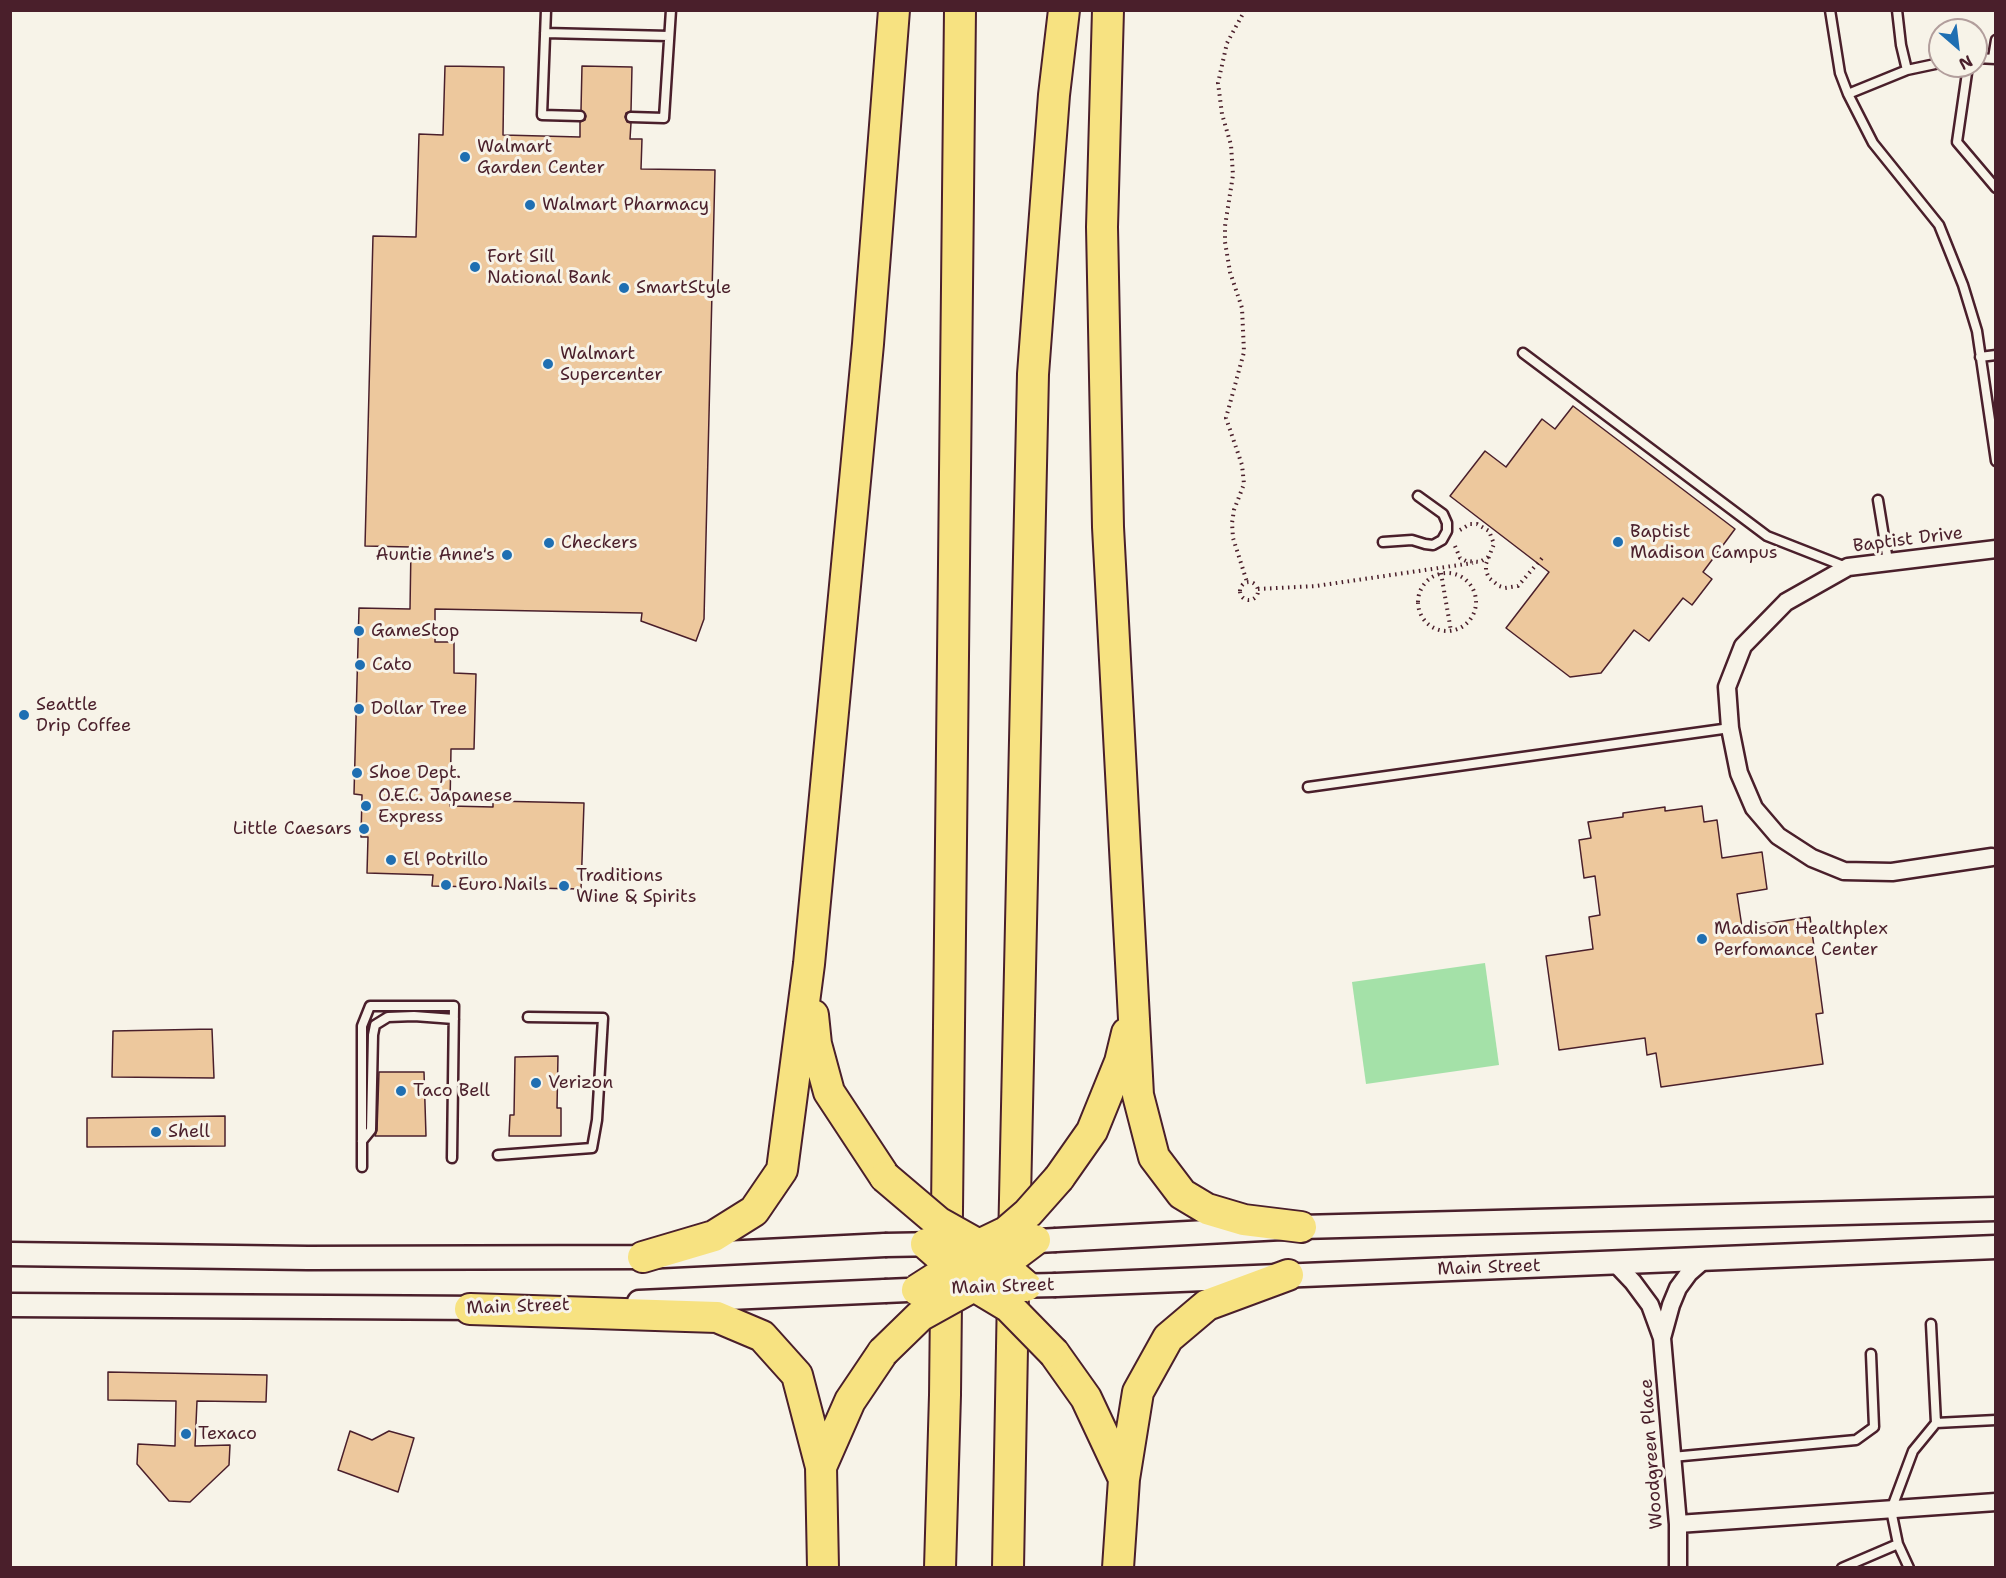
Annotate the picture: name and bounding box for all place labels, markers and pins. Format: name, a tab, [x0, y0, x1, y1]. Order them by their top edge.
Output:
place label: Walmart Garden Center	[477, 136, 605, 178]
marker: Walmart Garden Center	[458, 150, 472, 164]
place label: Walmart Pharmacy	[542, 194, 709, 216]
marker: Walmart Pharmacy	[523, 198, 537, 212]
place label: Fort Sill National Bank	[487, 246, 611, 288]
marker: Fort Sill National Bank	[468, 260, 482, 274]
place label: SmartStyle	[636, 277, 731, 299]
marker: SmartStyle	[617, 281, 631, 295]
place label: Walmart Supercenter	[560, 343, 663, 386]
marker: Walmart Supercenter	[541, 357, 555, 371]
place label: Baptist Madison Campus	[1630, 521, 1778, 564]
place label: Checkers	[561, 532, 638, 554]
marker: Baptist Madison Campus	[1611, 535, 1625, 549]
marker: Checkers	[542, 536, 556, 550]
place label: Auntie Anne's	[376, 544, 495, 566]
marker: Auntie Anne's	[500, 548, 514, 562]
place label: GameStop	[371, 620, 459, 642]
marker: GameStop	[352, 624, 366, 638]
place label: Cato	[372, 654, 412, 676]
marker: Cato	[353, 658, 367, 672]
place label: Seattle Drip Coffee	[36, 694, 131, 736]
place label: Dollar Tree	[371, 698, 467, 720]
marker: Dollar Tree	[352, 702, 366, 716]
marker: Seattle Drip Coffee	[17, 708, 31, 722]
place label: Shoe Dept.	[369, 762, 461, 784]
marker: Shoe Dept.	[350, 766, 364, 780]
place label: O.E.C. Japanese Express	[378, 785, 512, 828]
marker: O.E.C. Japanese Express	[359, 799, 373, 813]
place label: Little Caesars	[233, 818, 352, 840]
marker: Little Caesars	[357, 822, 371, 836]
place label: El Potrillo	[403, 849, 488, 871]
marker: El Potrillo	[384, 853, 398, 867]
place label: Traditions Wine & Spirits	[576, 865, 697, 908]
place label: Euro Nails	[458, 874, 547, 896]
marker: Euro Nails	[439, 878, 453, 892]
marker: Traditions Wine & Spirits	[557, 879, 571, 893]
place label: Madison Healthplex Perfomance Center	[1714, 918, 1888, 960]
marker: Madison Healthplex Perfomance Center	[1695, 932, 1709, 946]
place label: Verizon	[548, 1072, 613, 1094]
marker: Verizon	[529, 1076, 543, 1090]
place label: Taco Bell	[413, 1080, 490, 1102]
marker: Taco Bell	[394, 1084, 408, 1098]
place label: Shell	[168, 1121, 210, 1143]
marker: Shell	[149, 1125, 163, 1139]
place label: Texaco	[198, 1423, 257, 1445]
marker: Texaco	[179, 1427, 193, 1441]

